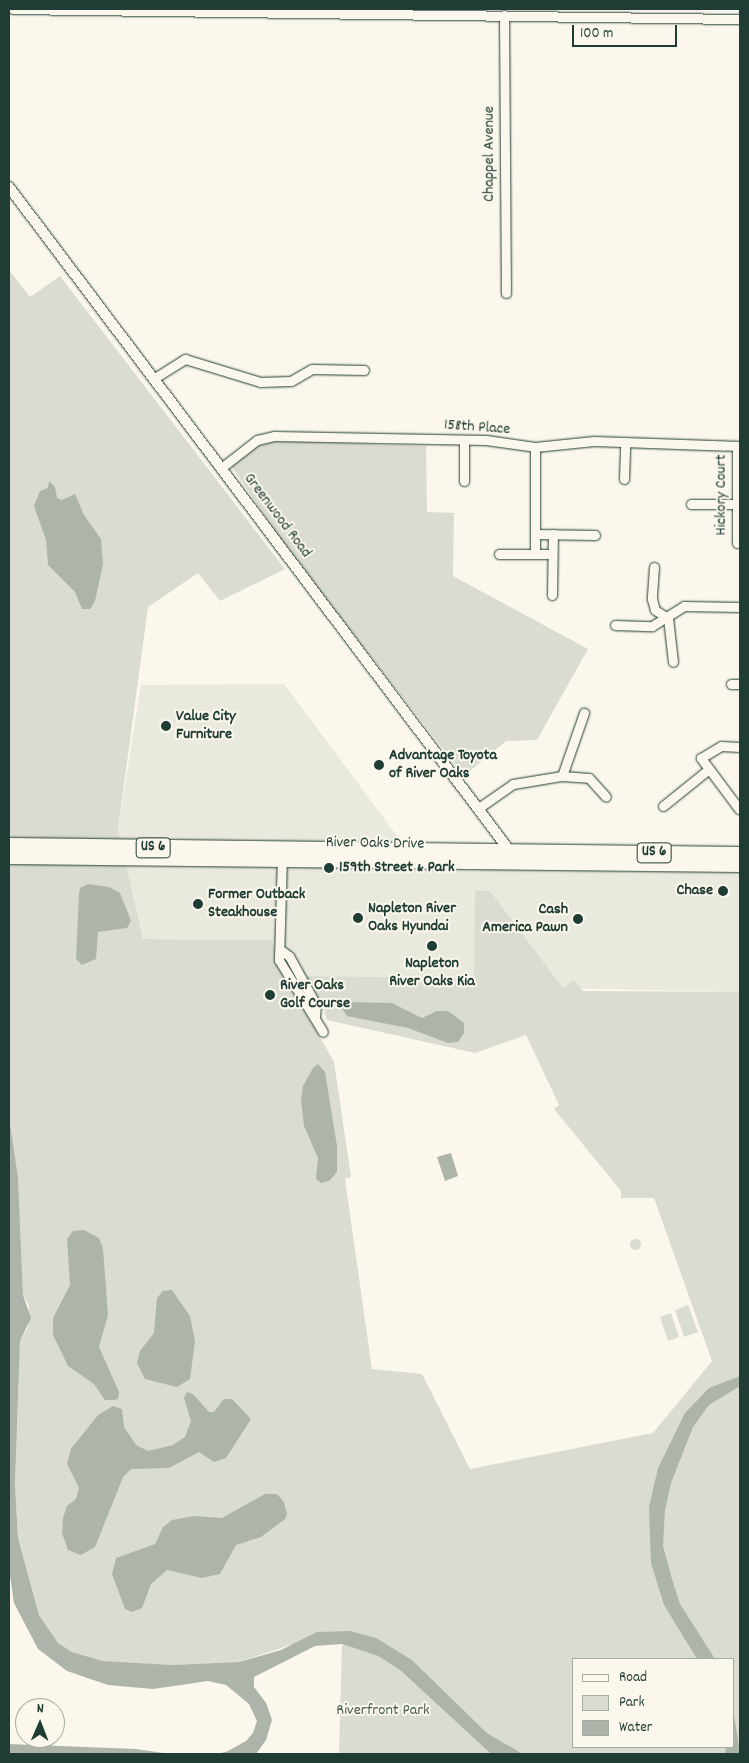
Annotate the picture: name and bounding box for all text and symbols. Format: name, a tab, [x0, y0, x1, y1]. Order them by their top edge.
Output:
scale bar	[574, 15, 679, 47]
text: 100 m	[580, 23, 613, 45]
street label: Chappel Avenue	[480, 106, 500, 202]
street label: 158th Place	[443, 416, 511, 440]
street label: Hickory Court	[712, 454, 732, 536]
street label: Greenwood Road	[239, 470, 315, 562]
place label: Value City Furniture	[176, 707, 236, 745]
marker: Value City Furniture	[160, 720, 172, 732]
place label: Advantage Toyota of River Oaks	[389, 746, 497, 784]
marker: Advantage Toyota of River Oaks	[373, 759, 385, 771]
street label: River Oaks Drive	[326, 834, 424, 854]
road number: US 6	[136, 836, 170, 860]
road number: US 6	[636, 840, 672, 866]
place label: 159th Street & Park	[339, 858, 455, 878]
marker: 159th Street & Park	[323, 862, 335, 874]
place label: Chase	[676, 881, 713, 901]
place label: Former Outback Steakhouse	[208, 885, 305, 923]
marker: Chase	[717, 885, 729, 897]
marker: Former Outback Steakhouse	[192, 898, 204, 910]
place label: Napleton River Oaks Hyundai	[368, 899, 456, 937]
place label: Cash America Pawn	[482, 900, 568, 938]
marker: Napleton River Oaks Hyundai	[352, 912, 364, 924]
marker: Cash America Pawn	[572, 913, 584, 925]
marker: Napleton River Oaks Kia	[426, 940, 438, 952]
place label: Napleton River Oaks Kia	[389, 954, 475, 992]
place label: River Oaks Golf Course	[280, 976, 350, 1014]
marker: River Oaks Golf Course	[264, 989, 276, 1001]
legend	[572, 1658, 734, 1748]
text: Road	[619, 1667, 647, 1689]
text: Park	[619, 1692, 645, 1714]
north arrow	[15, 1698, 65, 1748]
text: N	[37, 1699, 44, 1719]
park label: Riverfront Park	[336, 1701, 430, 1721]
text: Water	[619, 1717, 652, 1739]

